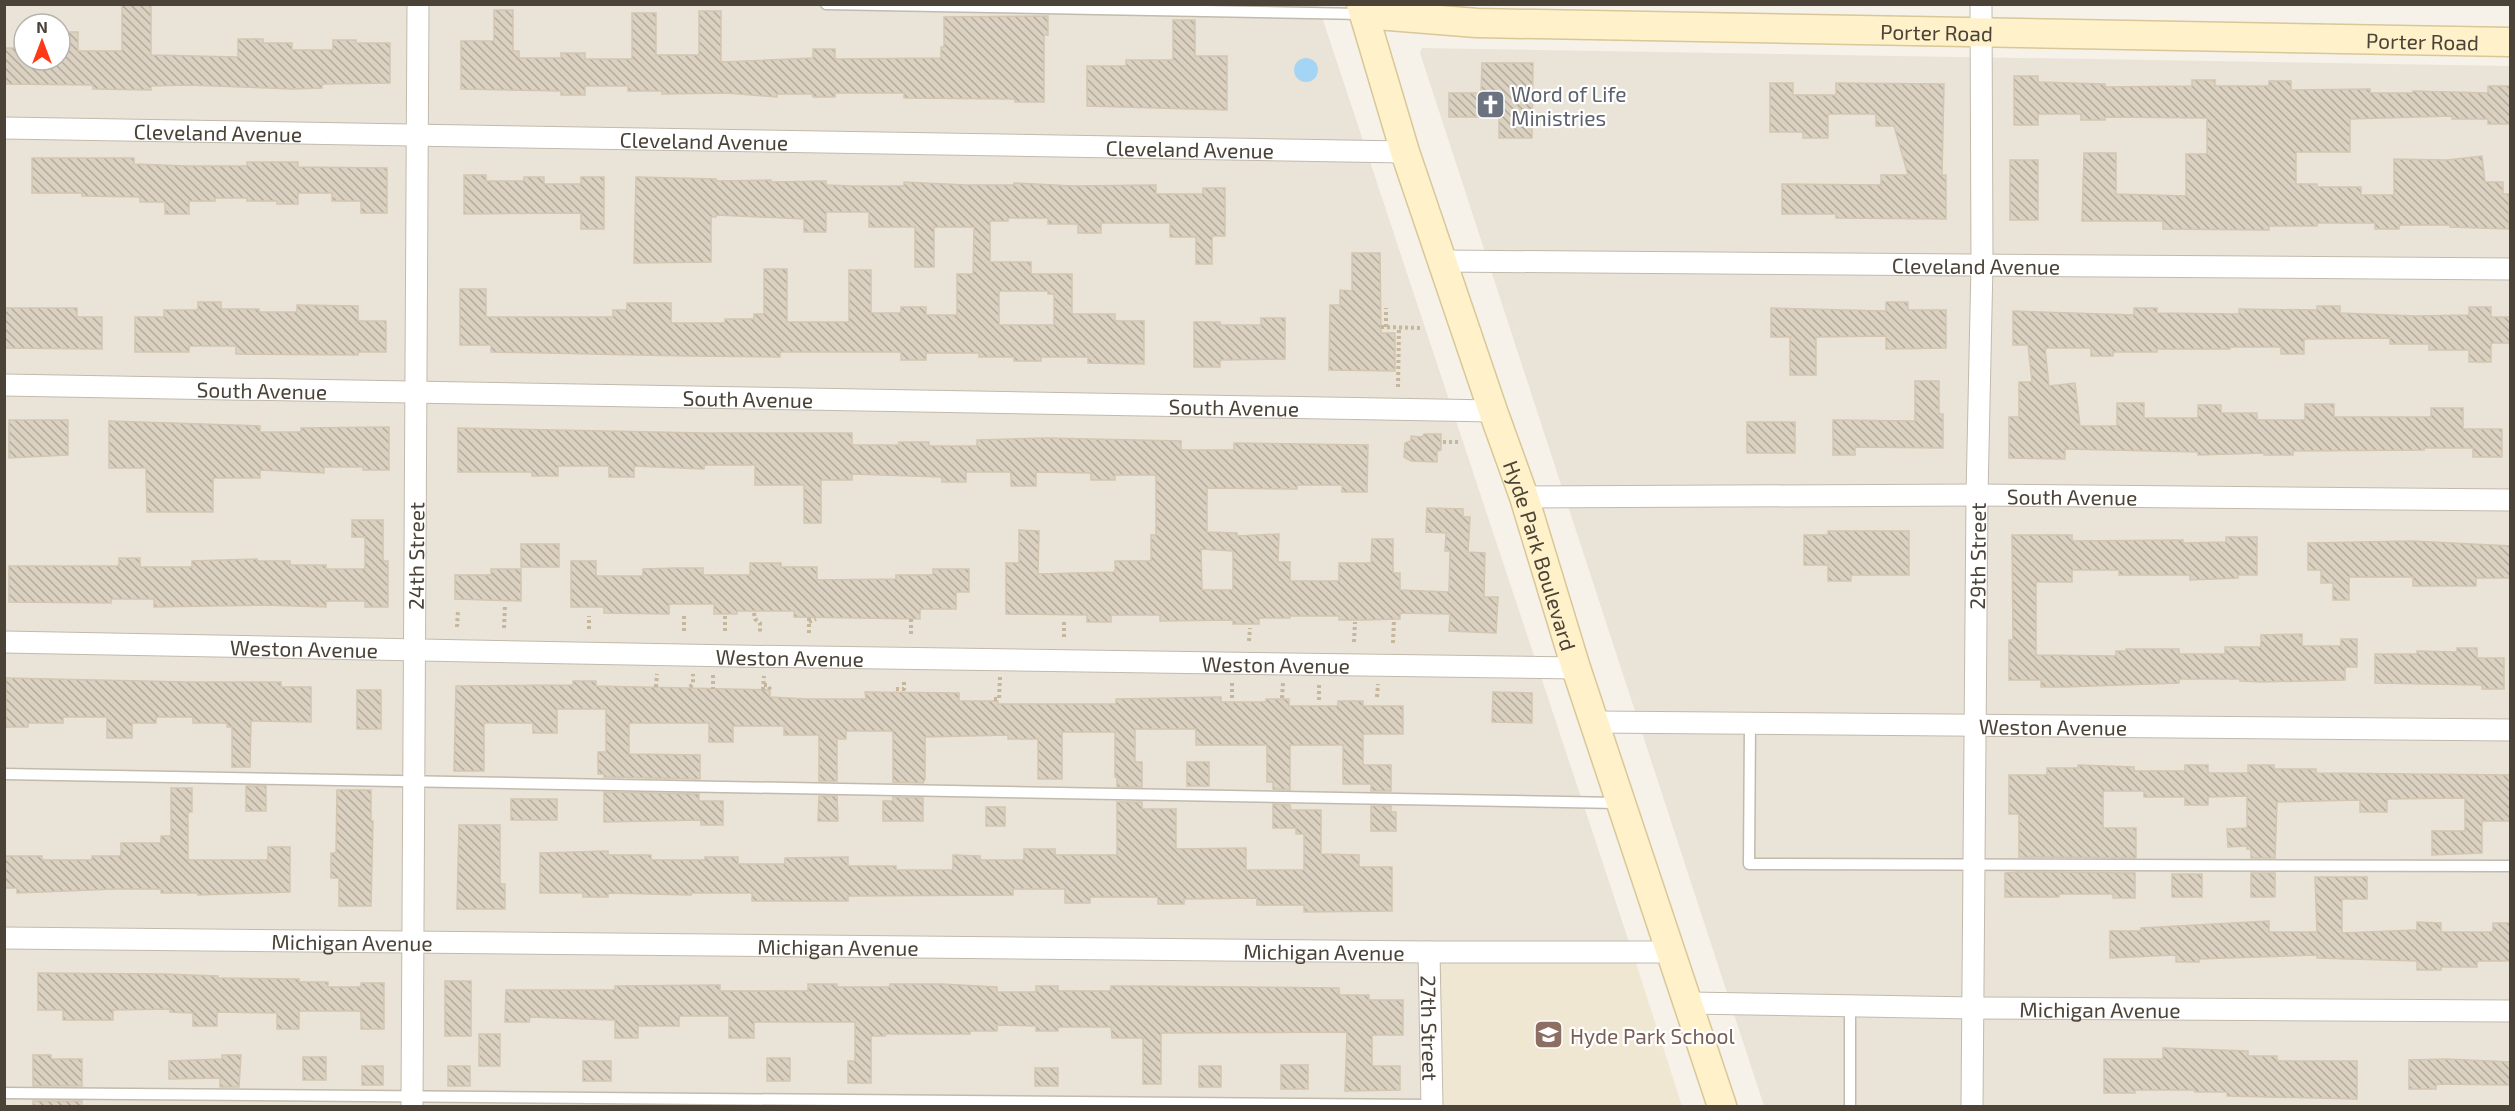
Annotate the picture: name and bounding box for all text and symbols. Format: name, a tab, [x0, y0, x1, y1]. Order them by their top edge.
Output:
north arrow	[12, 12, 72, 72]
text: N	[36, 17, 48, 36]
street label: Porter Road	[1880, 18, 1993, 45]
street label: Porter Road	[2366, 27, 2479, 54]
place label: Word of Life Ministries	[1511, 81, 1627, 130]
church icon: Word of Life Ministries	[1474, 89, 1506, 121]
street label: Cleveland Avenue	[134, 118, 302, 146]
street label: Cleveland Avenue	[620, 126, 788, 154]
street label: Cleveland Avenue	[1105, 134, 1274, 162]
street label: Cleveland Avenue	[1892, 252, 2060, 278]
street label: South Avenue	[196, 376, 327, 403]
street label: South Avenue	[682, 384, 813, 412]
street label: South Avenue	[1168, 393, 1299, 420]
street label: Hyde Park Boulevard	[1499, 457, 1582, 653]
street label: South Avenue	[2007, 483, 2137, 509]
street label: 24th Street	[402, 502, 428, 610]
street label: 29th Street	[1964, 502, 1989, 610]
street label: Weston Avenue	[230, 634, 378, 662]
street label: Weston Avenue	[716, 643, 864, 670]
street label: Weston Avenue	[1202, 650, 1350, 677]
street label: Weston Avenue	[1979, 713, 2127, 739]
street label: Michigan Avenue	[271, 928, 433, 955]
street label: Michigan Avenue	[757, 933, 919, 959]
street label: Michigan Avenue	[1243, 938, 1405, 964]
street label: 27th Street	[1417, 975, 1444, 1081]
street label: Michigan Avenue	[2019, 996, 2181, 1022]
school or university icon: Hyde Park School	[1533, 1019, 1565, 1051]
place label: Hyde Park School	[1570, 1023, 1736, 1048]

